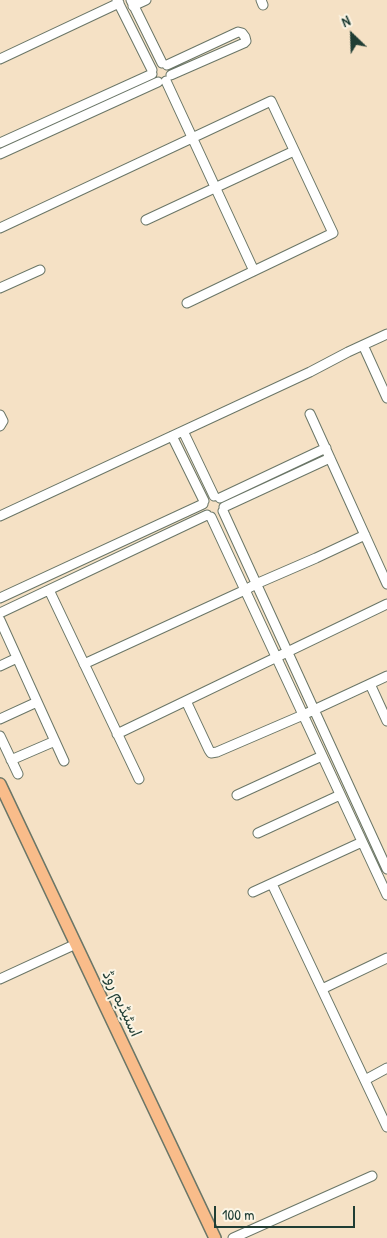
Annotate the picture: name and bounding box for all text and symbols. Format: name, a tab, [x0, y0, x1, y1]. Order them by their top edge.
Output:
north arrow	[327, 10, 377, 60]
text: N	[338, 11, 353, 31]
street label: اسٹیڈیم روڈ	[98, 968, 144, 1040]
scale bar	[217, 1196, 358, 1228]
text: 100 m	[222, 1204, 255, 1225]

